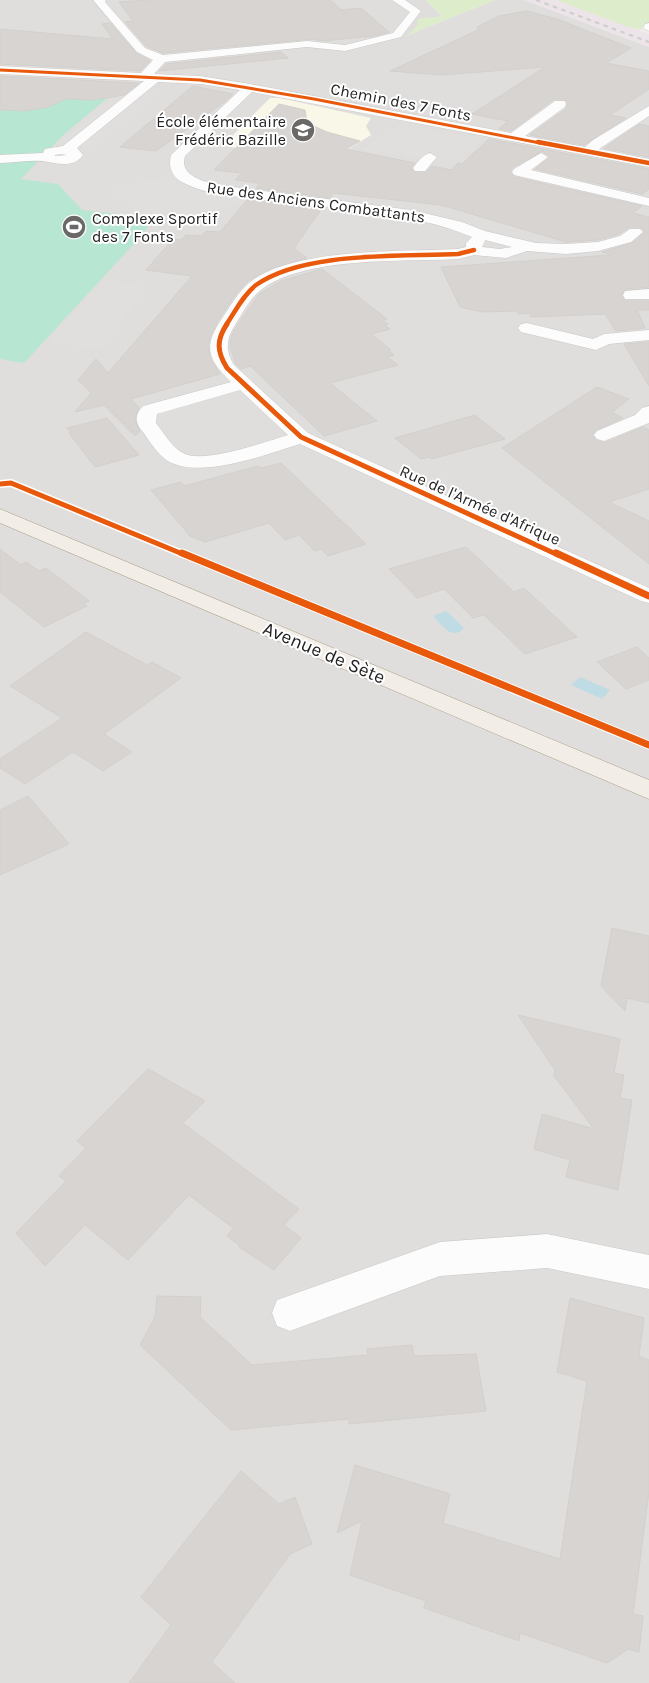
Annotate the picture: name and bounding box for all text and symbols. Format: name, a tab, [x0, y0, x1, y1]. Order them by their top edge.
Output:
street label: Chemin des 7 Fonts	[329, 79, 473, 125]
place label: École élémentaire Frédéric Bazille	[156, 112, 286, 149]
school or university icon: École élémentaire Frédéric Bazille	[290, 117, 316, 143]
street label: Rue des Anciens Combattants	[206, 177, 426, 227]
place label: Complexe Sportif des 7 Fonts	[92, 209, 218, 246]
sports icon: Complexe Sportif des 7 Fonts	[61, 214, 87, 240]
street label: Rue de l'Armée d'Afrique	[397, 461, 563, 549]
street label: Avenue de Sète	[260, 617, 388, 689]

